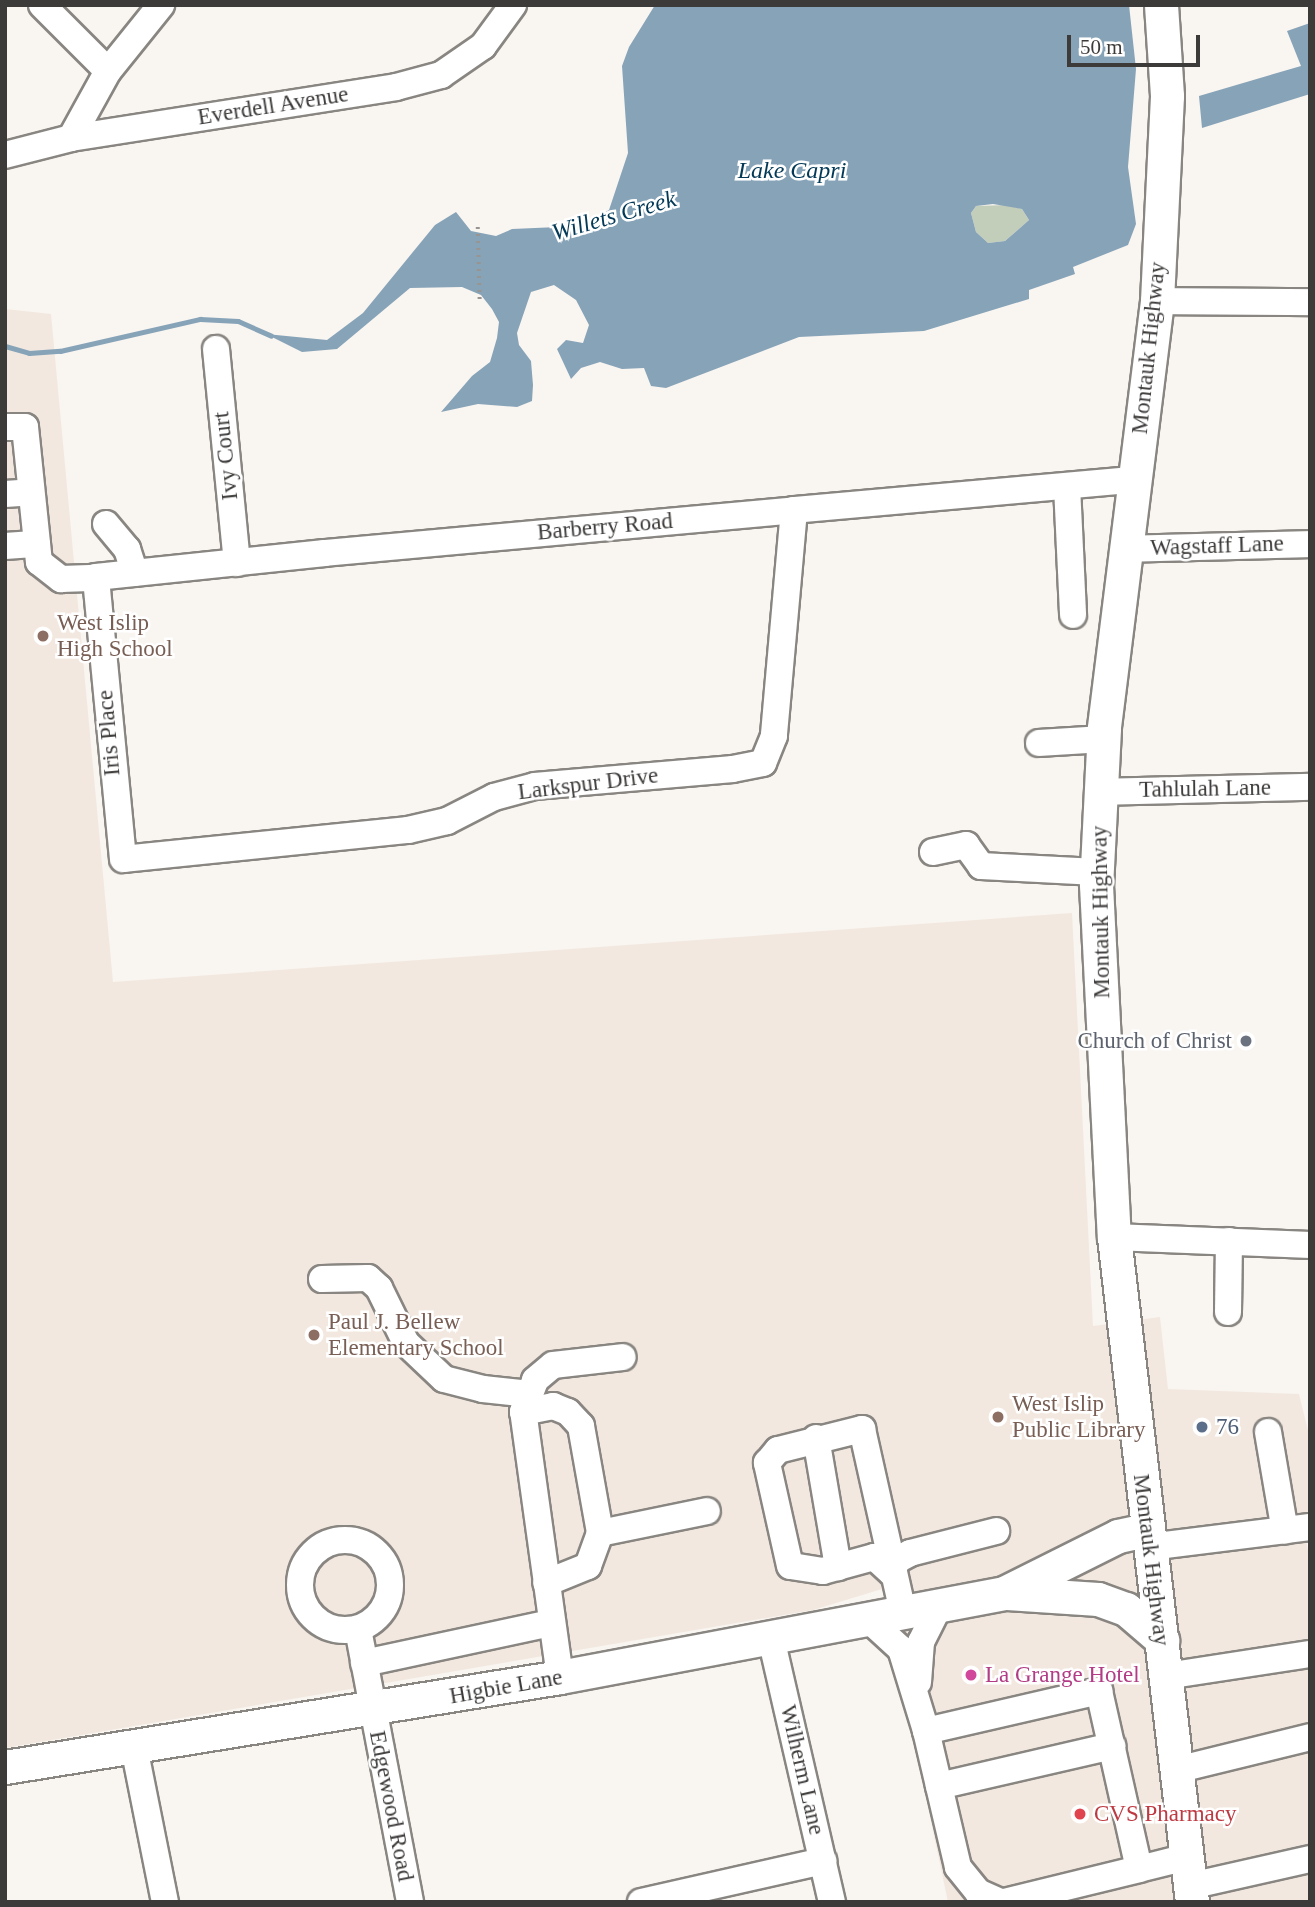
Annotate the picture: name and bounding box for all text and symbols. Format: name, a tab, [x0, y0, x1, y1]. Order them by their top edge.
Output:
scale bar	[1070, 21, 1203, 65]
text: 50 m	[1080, 35, 1123, 59]
street label: Everdell Avenue	[195, 80, 351, 132]
water label: Lake Capri	[738, 157, 846, 185]
water label: Willets Creek	[549, 185, 679, 247]
street label: Montauk Highway	[1126, 260, 1172, 436]
street label: Ivy Court	[208, 410, 244, 502]
street label: Barberry Road	[536, 507, 674, 547]
street label: Wagstaff Lane	[1150, 530, 1284, 562]
place label: West Islip High School	[57, 609, 173, 663]
marker: West Islip High School	[35, 628, 51, 644]
street label: Iris Place	[91, 689, 127, 777]
street label: Larkspur Drive	[516, 762, 660, 806]
street label: Tahlulah Lane	[1139, 774, 1271, 804]
street label: Montauk Highway	[1086, 825, 1116, 999]
place label: Church of Christ	[1077, 1027, 1232, 1055]
marker: Church of Christ	[1238, 1033, 1254, 1049]
place label: Paul J. Bellew Elementary School	[328, 1308, 504, 1362]
marker: Paul J. Bellew Elementary School	[306, 1327, 322, 1343]
place label: West Islip Public Library	[1012, 1390, 1145, 1444]
marker: West Islip Public Library	[990, 1409, 1006, 1425]
place label: 76	[1216, 1413, 1239, 1441]
marker: 76	[1194, 1419, 1210, 1435]
street label: Montauk Highway	[1127, 1472, 1175, 1648]
place label: La Grange Hotel	[985, 1661, 1140, 1689]
street label: Higbie Lane	[447, 1663, 565, 1711]
marker: La Grange Hotel	[963, 1667, 979, 1683]
street label: Wilherm Lane	[774, 1702, 830, 1838]
street label: Edgewood Road	[363, 1728, 419, 1884]
place label: CVS Pharmacy	[1094, 1800, 1236, 1828]
marker: CVS Pharmacy	[1072, 1806, 1088, 1822]

